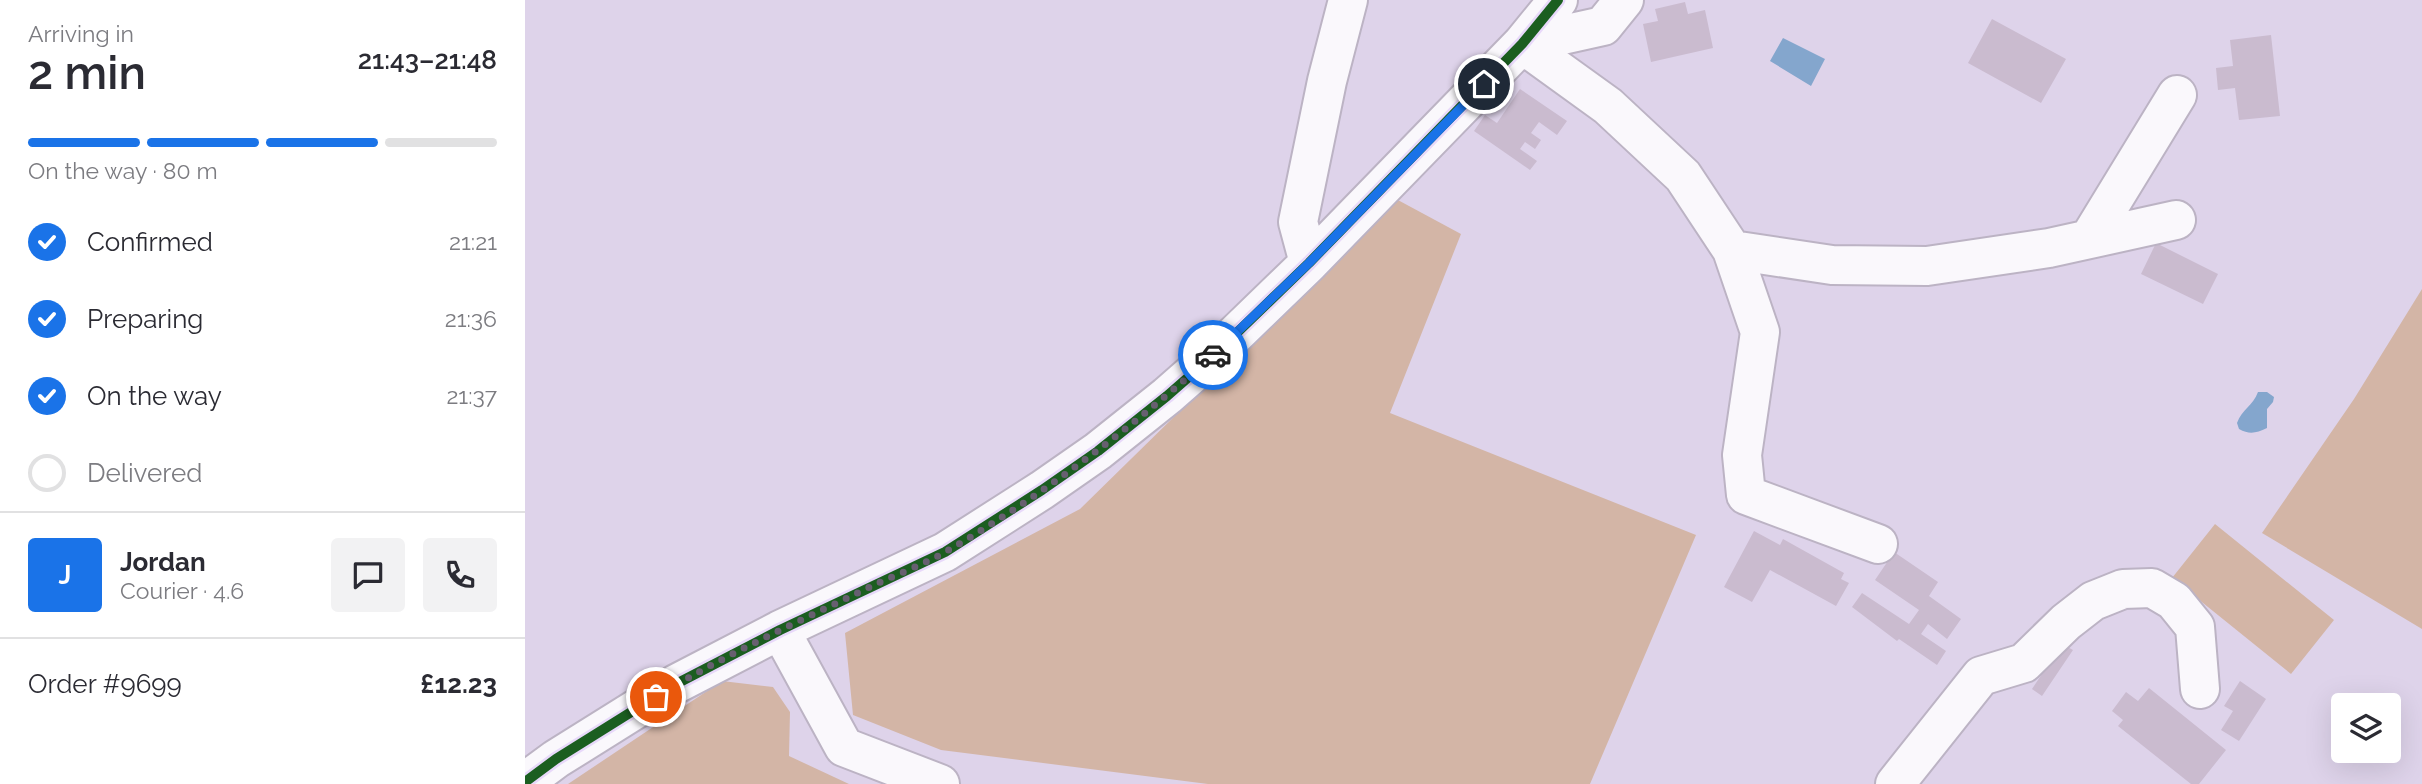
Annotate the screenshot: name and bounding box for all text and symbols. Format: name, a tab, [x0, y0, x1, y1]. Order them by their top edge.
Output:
text: Arriving in	[28, 20, 134, 47]
text: 21:43–21:48	[358, 45, 497, 75]
text: 2 min	[28, 46, 146, 100]
pin	[1454, 54, 1514, 114]
icon: home	[1465, 65, 1503, 103]
text: On the way · 80 m	[28, 157, 218, 184]
icon: check	[28, 223, 66, 261]
text: Confirmed	[87, 227, 213, 257]
text: 21:21	[449, 228, 497, 255]
icon: check	[28, 300, 66, 338]
text: Preparing	[87, 304, 203, 334]
text: 21:36	[445, 305, 497, 332]
courier	[1178, 320, 1248, 390]
icon: car	[1194, 336, 1232, 374]
icon: check	[28, 377, 66, 415]
text: On the way	[87, 381, 222, 411]
text: 21:37	[446, 382, 497, 409]
text: Delivered	[87, 458, 202, 488]
button: chat	[331, 538, 405, 612]
button: phone	[423, 538, 497, 612]
text: Jordan	[120, 547, 206, 577]
text: J	[59, 560, 71, 590]
text: Courier · 4.6	[120, 577, 244, 604]
pin	[626, 667, 686, 727]
text: Order #9699	[28, 669, 182, 699]
text: £12.23	[420, 669, 497, 699]
icon: bag	[637, 678, 675, 716]
map controls	[2331, 693, 2401, 763]
button: layers	[2331, 693, 2401, 763]

